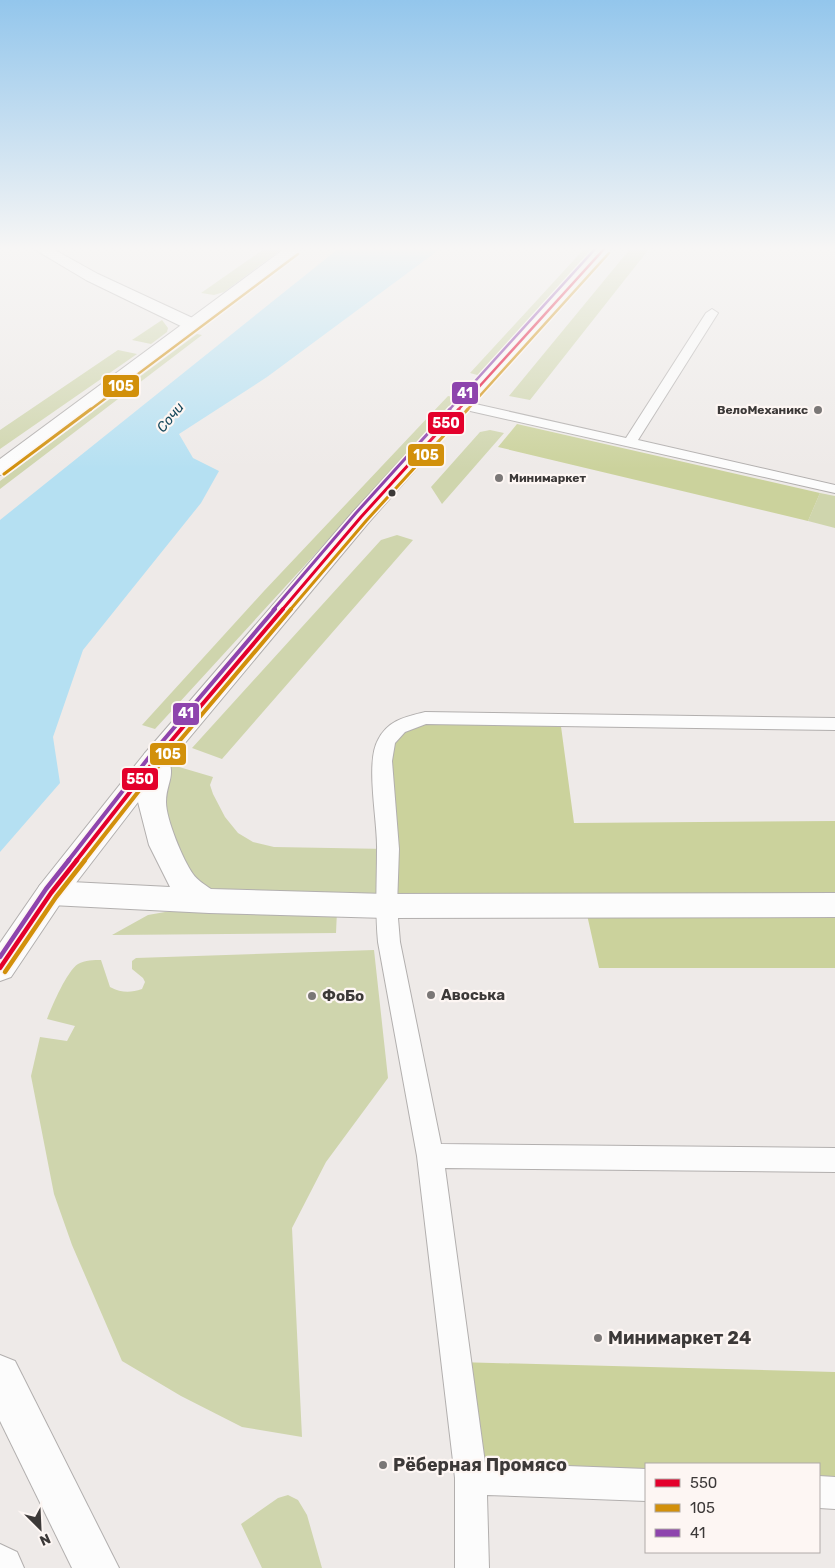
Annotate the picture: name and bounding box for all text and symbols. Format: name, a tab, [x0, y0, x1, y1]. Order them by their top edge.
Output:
line badge: 105	[102, 374, 140, 398]
text: 105	[108, 378, 134, 395]
line badge: 41	[451, 381, 479, 405]
text: 41	[457, 385, 473, 402]
water label: Сочи	[153, 398, 188, 436]
place label: ВелоМеханикс	[717, 403, 808, 417]
marker: ВелоМеханикс	[812, 404, 824, 416]
line badge: 550	[427, 411, 465, 435]
text: 550	[432, 415, 460, 432]
line badge: 105	[407, 443, 445, 467]
text: 105	[413, 447, 439, 464]
place label: Минимаркет	[509, 471, 586, 485]
marker: Минимаркет	[493, 472, 505, 484]
unlabelled marker	[387, 488, 397, 498]
line badge: 41	[172, 702, 200, 726]
text: 41	[178, 705, 194, 722]
line badge: 105	[149, 742, 187, 766]
text: 105	[155, 746, 181, 763]
line badge: 550	[121, 767, 159, 791]
text: 550	[126, 771, 154, 788]
place label: Авоська	[441, 986, 505, 1004]
place label: ФоБо	[322, 987, 364, 1005]
marker: Авоська	[425, 989, 437, 1001]
marker: ФоБо	[306, 990, 318, 1002]
place label: Минимаркет 24	[608, 1327, 751, 1349]
marker: Минимаркет 24	[592, 1332, 604, 1344]
place label: Рёберная Промясо	[393, 1454, 567, 1476]
marker: Рёберная Промясо	[377, 1459, 389, 1471]
legend	[645, 1463, 820, 1553]
text: 550	[690, 1474, 717, 1492]
text: 105	[690, 1499, 715, 1517]
north arrow	[15, 1503, 65, 1553]
text: 41	[690, 1524, 705, 1542]
text: N	[37, 1530, 53, 1549]

